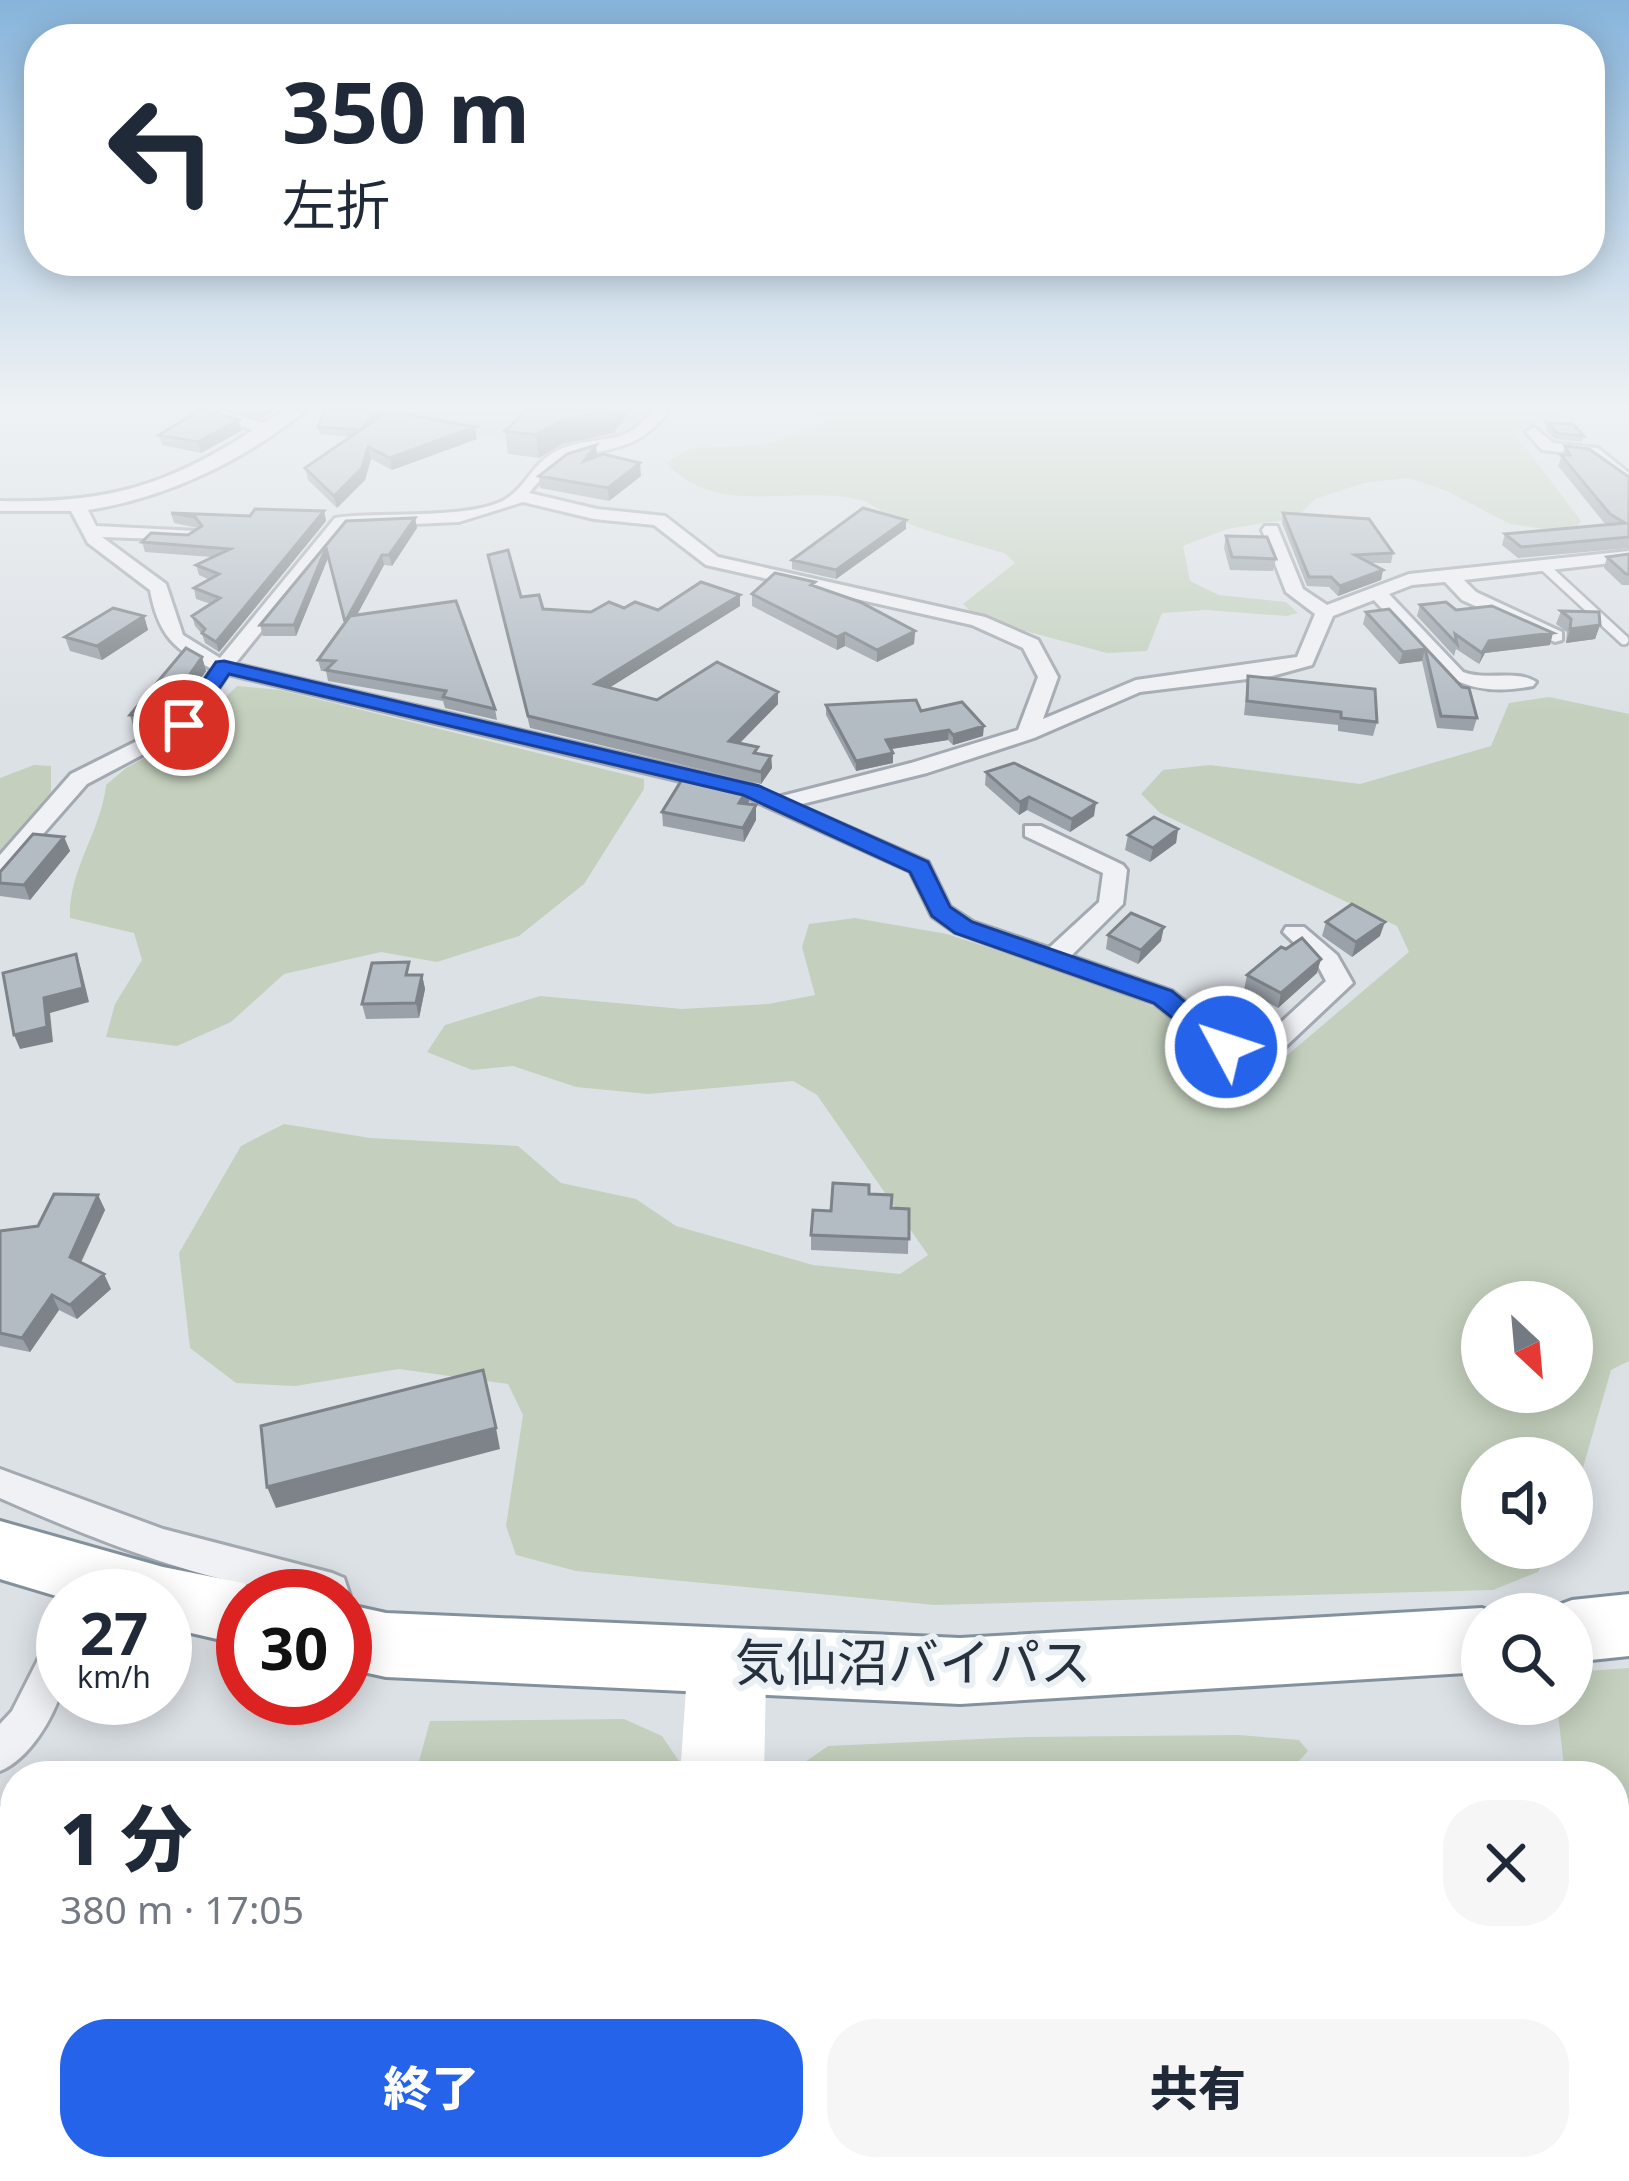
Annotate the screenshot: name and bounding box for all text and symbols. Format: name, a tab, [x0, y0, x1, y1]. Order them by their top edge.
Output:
text: 350 m	[282, 53, 530, 168]
icon: left	[84, 72, 240, 228]
text: 左折	[282, 167, 390, 241]
pin	[133, 674, 235, 776]
icon: arrive	[151, 692, 217, 758]
position arrow	[1163, 984, 1289, 1110]
north arrow	[1461, 1281, 1593, 1413]
map controls	[1461, 1281, 1593, 1725]
button: sound	[1461, 1437, 1593, 1569]
speed limit sign: 30	[216, 1569, 372, 1725]
text: 27	[80, 1591, 148, 1673]
button: search	[1461, 1593, 1593, 1725]
street label: 気仙沼バイパス	[735, 1626, 1091, 1696]
text: km/h	[77, 1656, 151, 1697]
text: 1 分	[60, 1788, 192, 1886]
button: close	[1443, 1800, 1569, 1926]
text: 380 m · 17:05	[60, 1882, 304, 1935]
button: 終了	[60, 2019, 803, 2157]
button: 共有	[827, 2019, 1569, 2157]

